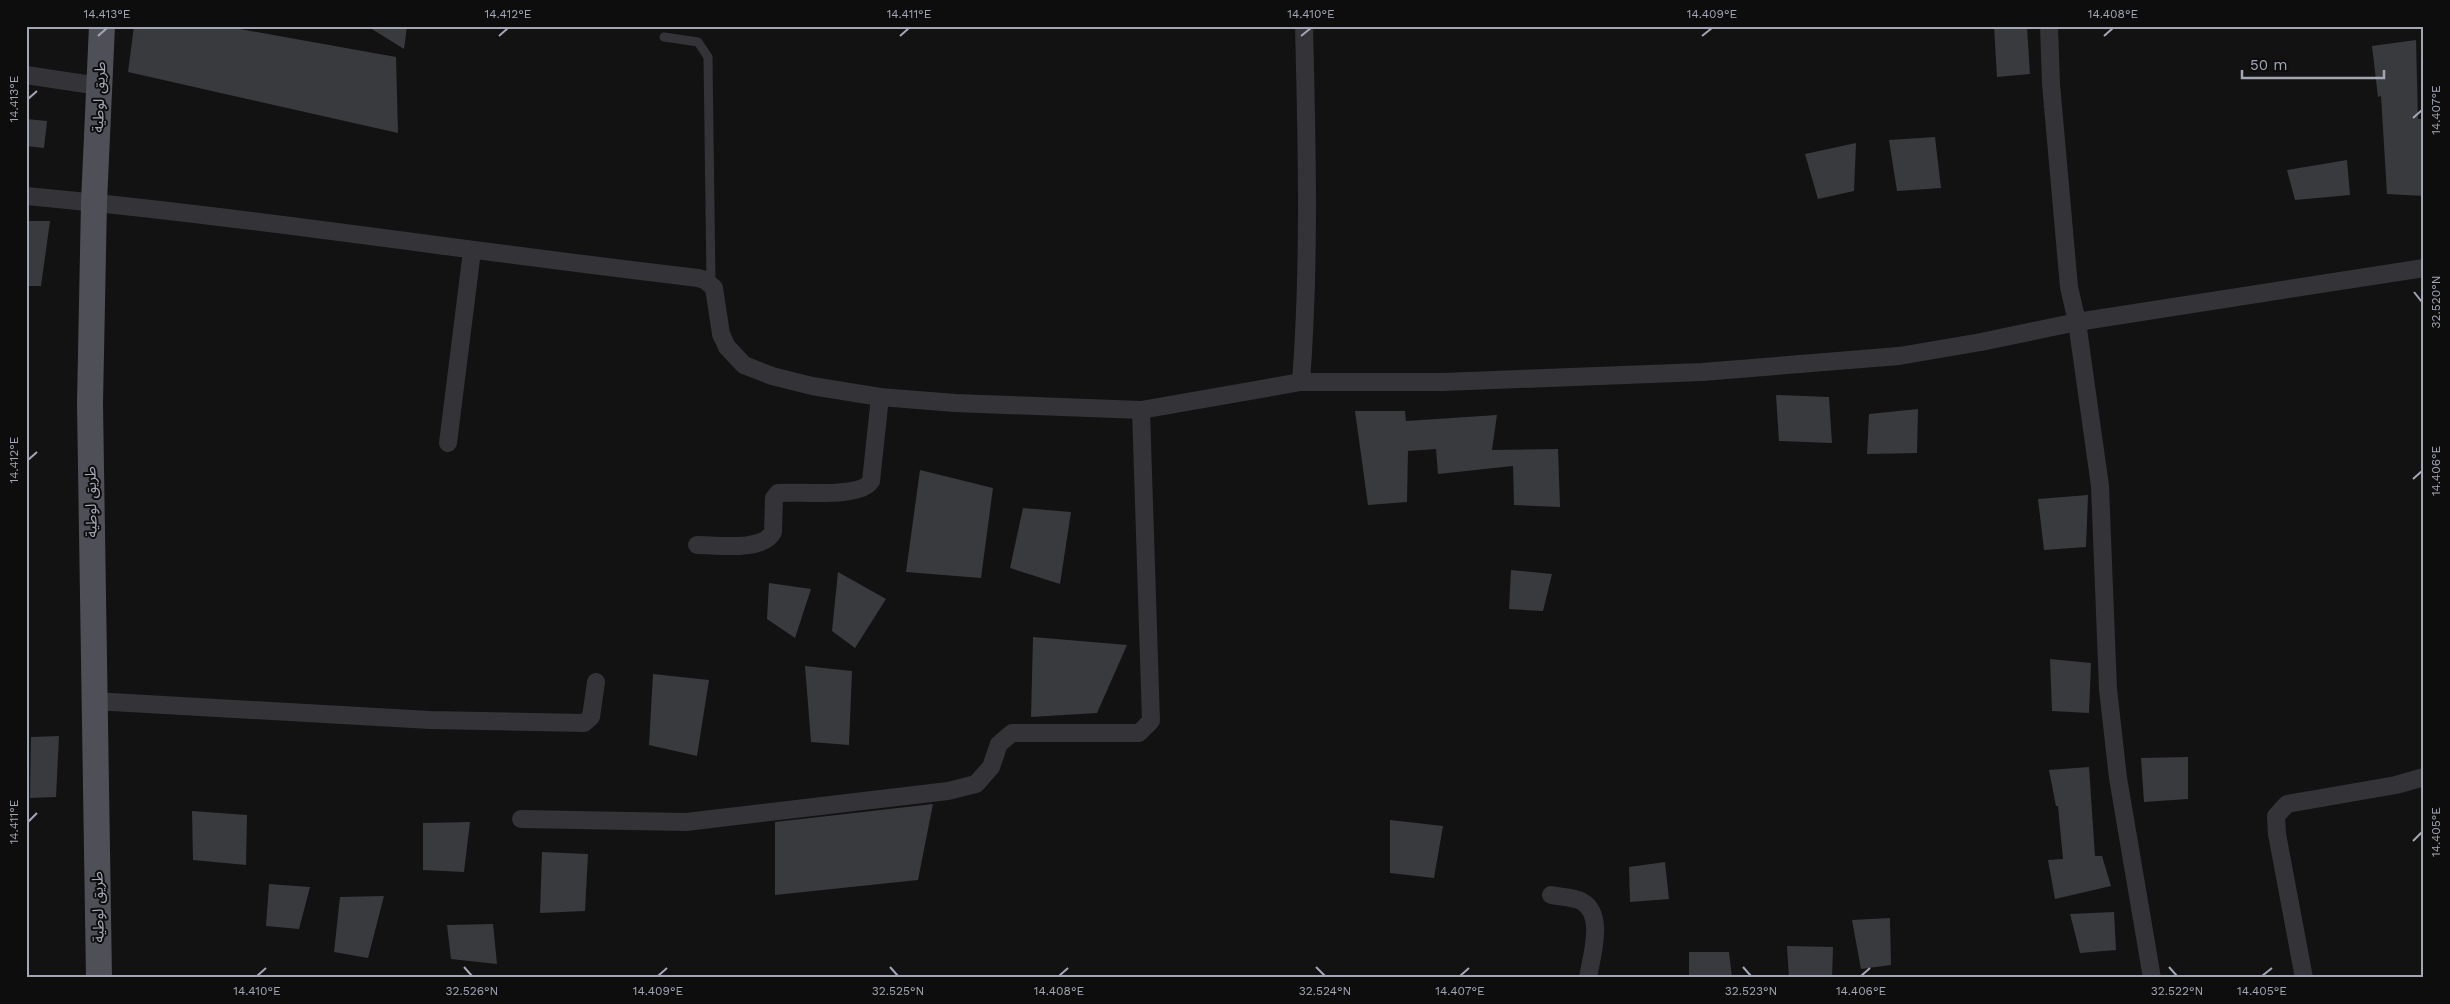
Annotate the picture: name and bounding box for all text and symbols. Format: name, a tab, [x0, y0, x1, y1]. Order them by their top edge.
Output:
text: 14.413°E	[84, 7, 131, 21]
text: 14.412°E	[485, 7, 532, 21]
text: 14.411°E	[887, 7, 932, 21]
text: 14.410°E	[1287, 7, 1335, 21]
text: 14.409°E	[1687, 7, 1738, 21]
text: 14.408°E	[2088, 7, 2138, 21]
scale bar	[2242, 48, 2385, 80]
text: 50 m	[2250, 56, 2287, 74]
street label: طريق لوطية	[89, 61, 110, 133]
text: 14.413°E	[7, 75, 21, 122]
text: 14.407°E	[2429, 85, 2443, 135]
text: 32.520°N	[2429, 276, 2443, 328]
text: 14.412°E	[7, 436, 21, 483]
text: 14.406°E	[2429, 446, 2443, 496]
street label: طريق لوطية	[81, 466, 102, 538]
text: 14.411°E	[7, 799, 21, 844]
text: 14.405°E	[2429, 807, 2443, 857]
street label: طريق لوطية	[88, 871, 109, 943]
text: 14.410°E	[233, 984, 281, 998]
text: 32.526°N	[446, 984, 498, 998]
text: 14.409°E	[633, 984, 684, 998]
text: 32.525°N	[872, 984, 924, 998]
text: 14.408°E	[1034, 984, 1084, 998]
text: 32.524°N	[1299, 984, 1351, 998]
text: 14.407°E	[1435, 984, 1485, 998]
text: 32.523°N	[1725, 984, 1777, 998]
text: 14.406°E	[1836, 984, 1886, 998]
text: 32.522°N	[2151, 984, 2203, 998]
text: 14.405°E	[2237, 984, 2287, 998]

